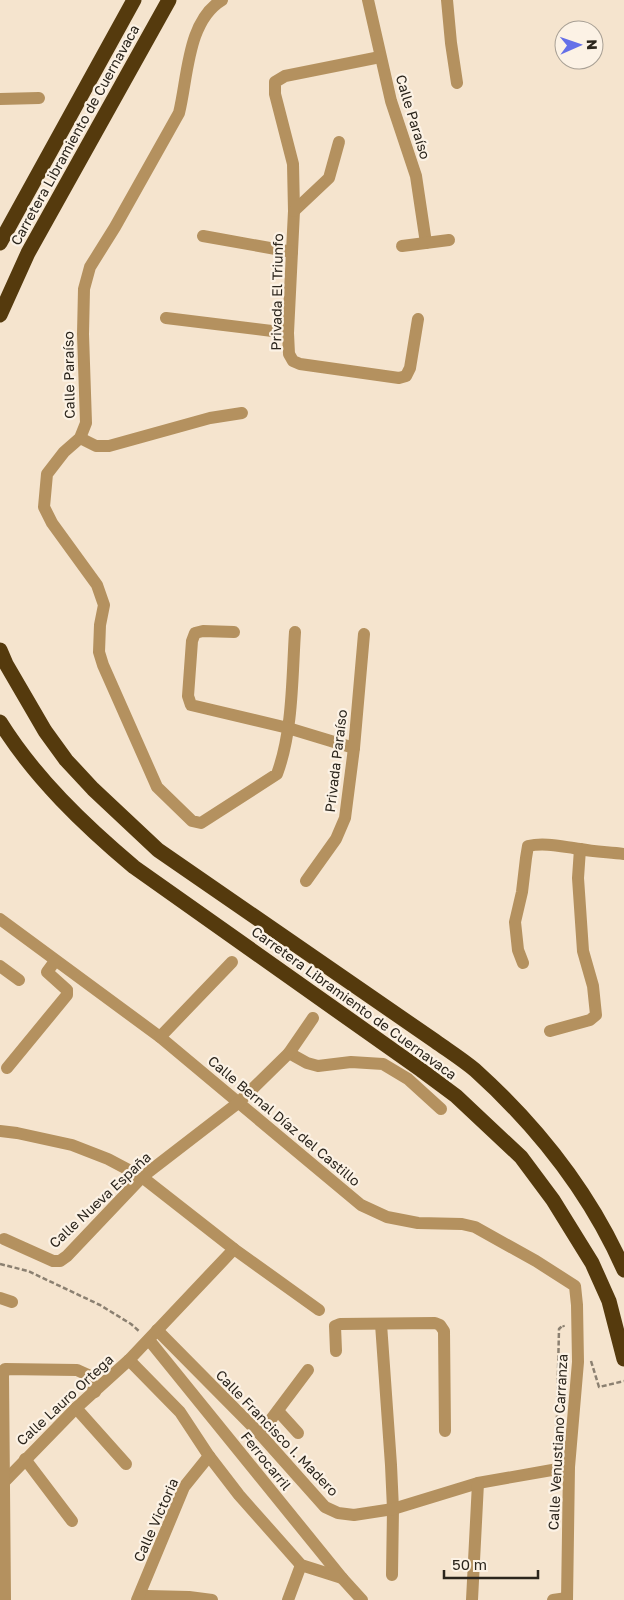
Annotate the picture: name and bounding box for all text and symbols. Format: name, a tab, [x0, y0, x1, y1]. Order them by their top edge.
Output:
north arrow	[554, 20, 604, 70]
street label: Carretera Libramiento de Cuernavaca	[7, 22, 142, 248]
text: N	[584, 39, 601, 50]
street label: Calle Paraíso	[393, 72, 434, 161]
street label: Privada El Triunfo	[267, 233, 286, 351]
street label: Calle Paraíso	[59, 331, 78, 419]
street label: Privada Paraíso	[321, 709, 350, 813]
street label: Carretera Libramiento de Cuernavaca	[248, 922, 460, 1083]
street label: Calle Bernal Díaz del Castillo	[205, 1052, 364, 1189]
street label: Calle Nueva España	[45, 1148, 154, 1251]
street label: Calle Lauro Ortega	[13, 1350, 117, 1449]
street label: Calle Venustiano Carranza	[544, 1353, 571, 1531]
street label: Calle Francisco I. Madero	[213, 1366, 342, 1499]
street label: Ferrocarril	[238, 1428, 295, 1493]
street label: Calle Victoria	[130, 1475, 182, 1564]
scale bar	[444, 1548, 538, 1580]
text: 50 m	[452, 1555, 487, 1573]

